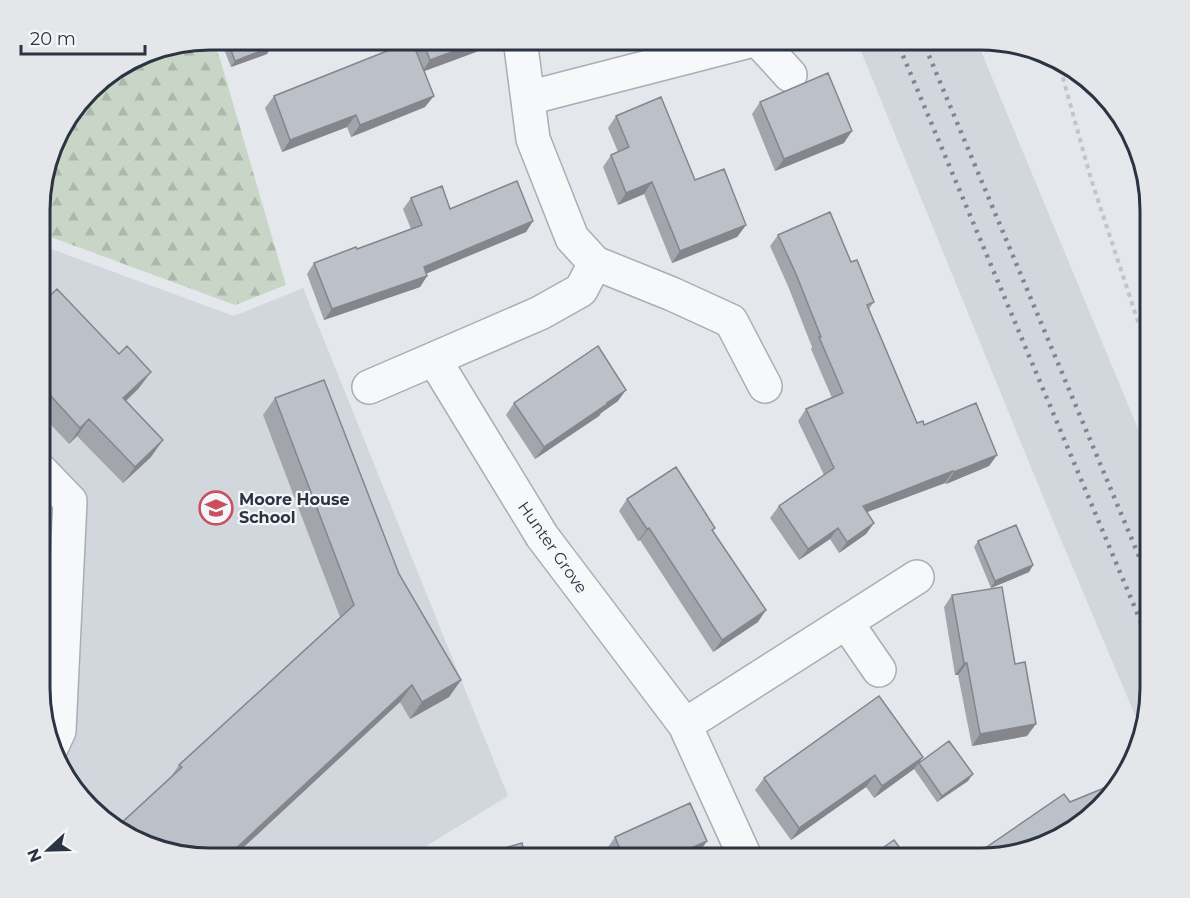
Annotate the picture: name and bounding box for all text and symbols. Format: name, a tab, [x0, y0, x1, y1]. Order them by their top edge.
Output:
scale bar	[21, 18, 146, 56]
text: 20 m	[30, 28, 76, 50]
school or university icon: Moore House School	[198, 490, 234, 526]
place label: Moore House School	[239, 490, 350, 527]
street label: Hunter Grove	[514, 498, 591, 597]
north arrow	[18, 820, 78, 880]
text: N	[23, 846, 46, 865]

